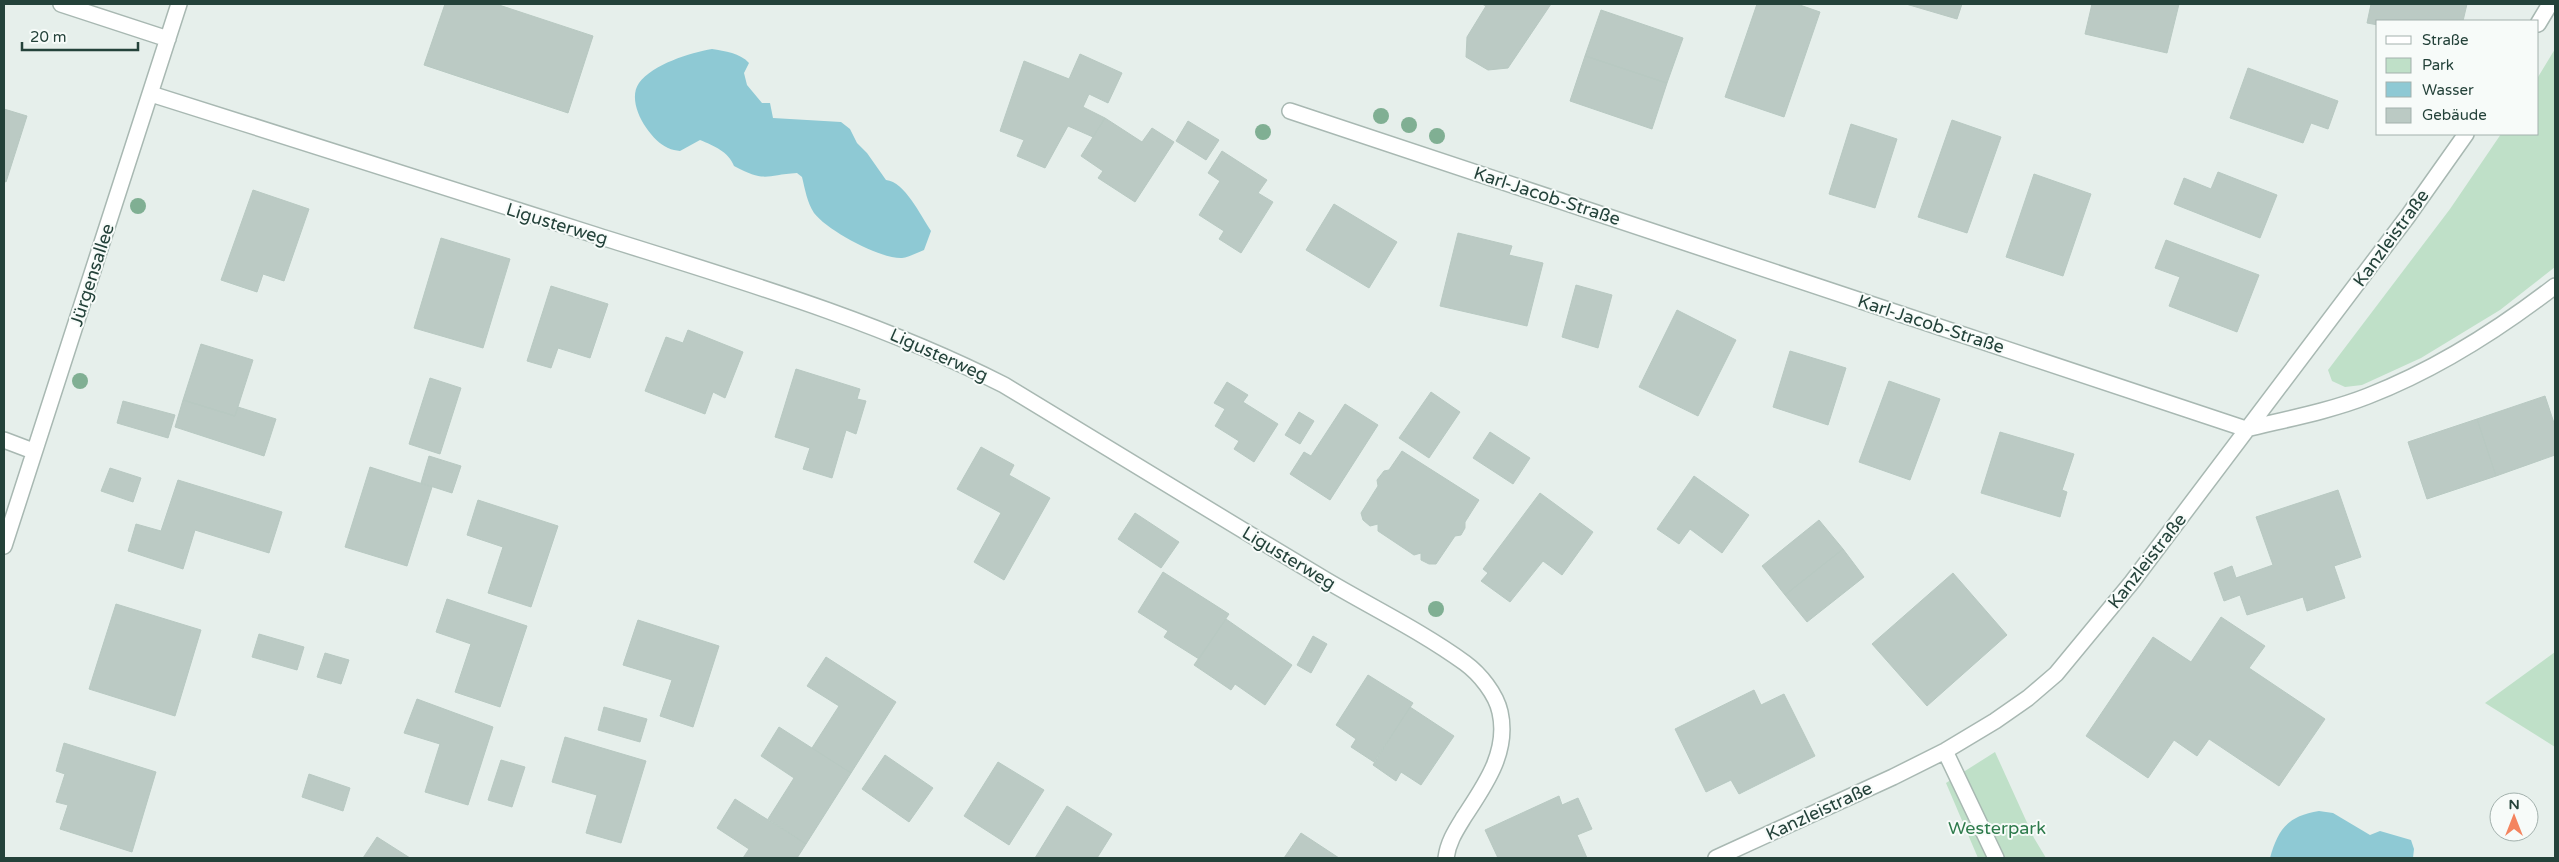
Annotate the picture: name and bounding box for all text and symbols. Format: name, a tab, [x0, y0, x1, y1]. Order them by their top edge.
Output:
scale bar	[22, 20, 139, 52]
legend	[2376, 20, 2539, 135]
text: 20 m	[30, 28, 67, 46]
text: Straße	[2422, 31, 2468, 49]
text: Park	[2422, 56, 2454, 74]
text: Wasser	[2422, 81, 2474, 99]
text: Gebäude	[2422, 106, 2487, 124]
street label: Karl-Jacob-Straße	[1471, 162, 1623, 230]
street label: Kanzleistraße	[2348, 185, 2434, 291]
street label: Ligusterweg	[503, 198, 611, 250]
street label: Jürgensallee	[65, 221, 119, 329]
street label: Karl-Jacob-Straße	[1855, 290, 2007, 358]
street label: Ligusterweg	[886, 324, 992, 386]
street label: Kanzleistraße	[2103, 509, 2191, 613]
street label: Ligusterweg	[1238, 521, 1340, 595]
street label: Kanzleistraße	[1762, 777, 1876, 845]
north arrow	[2489, 792, 2539, 842]
text: N	[2508, 796, 2520, 813]
park label: Westerpark	[1948, 817, 2046, 839]

